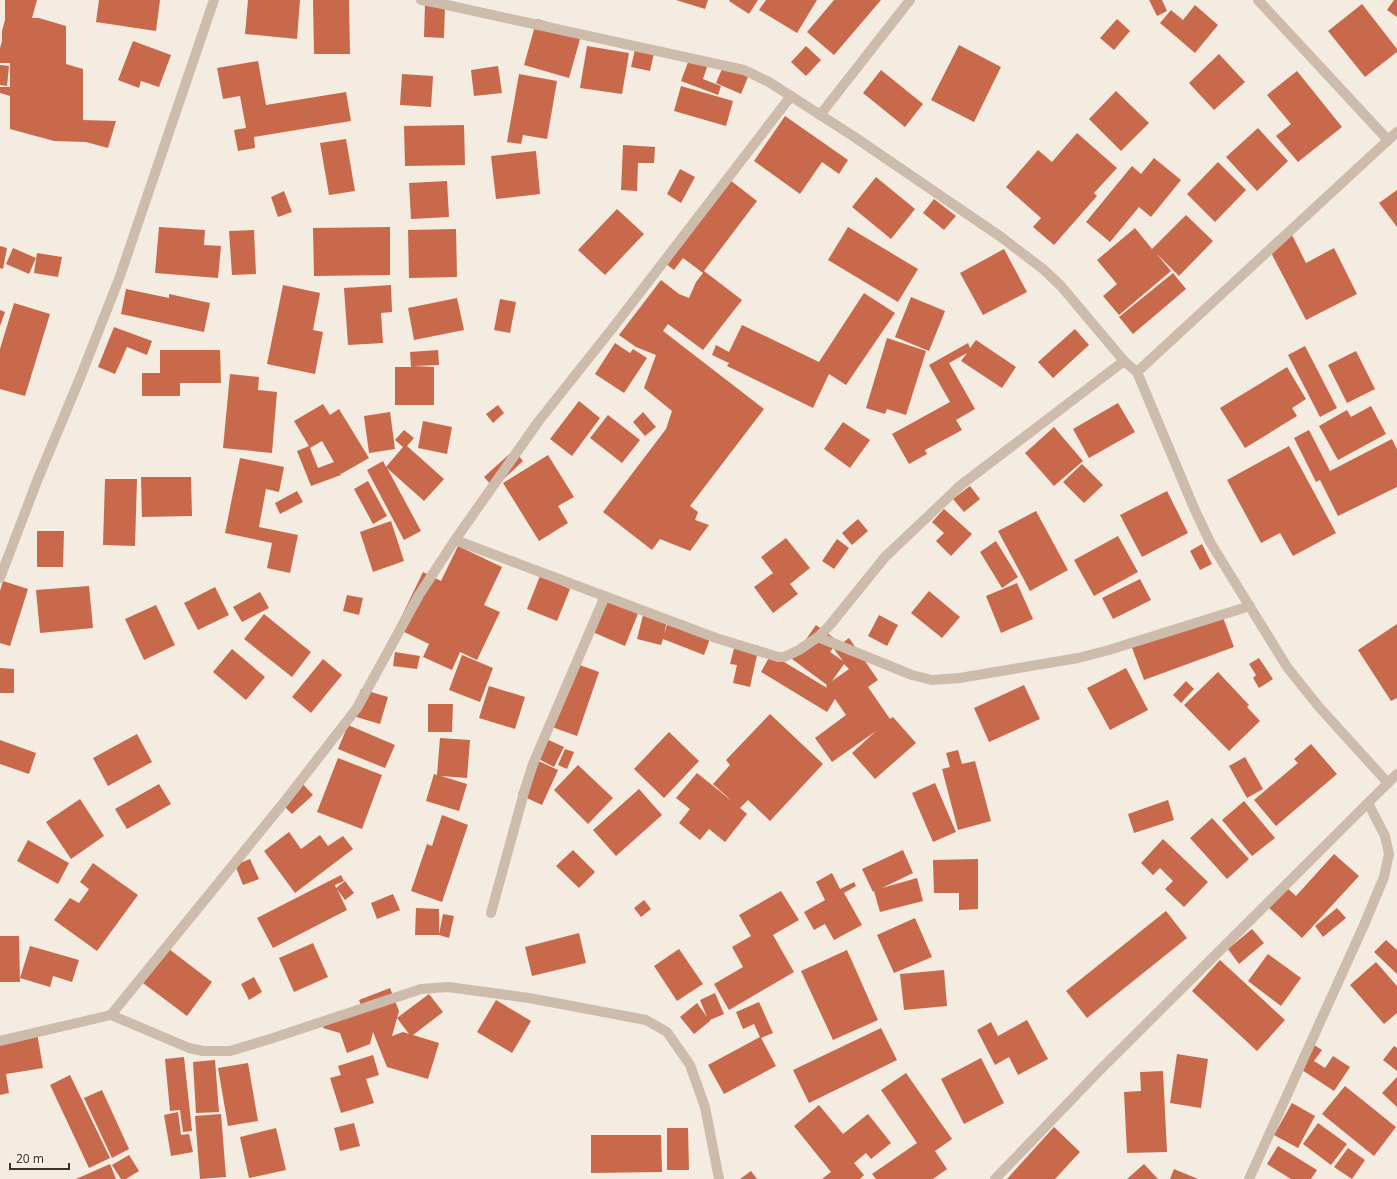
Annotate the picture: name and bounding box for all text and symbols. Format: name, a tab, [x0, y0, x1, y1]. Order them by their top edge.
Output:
scale bar	[10, 1145, 69, 1171]
text: 20 m	[16, 1150, 44, 1167]

